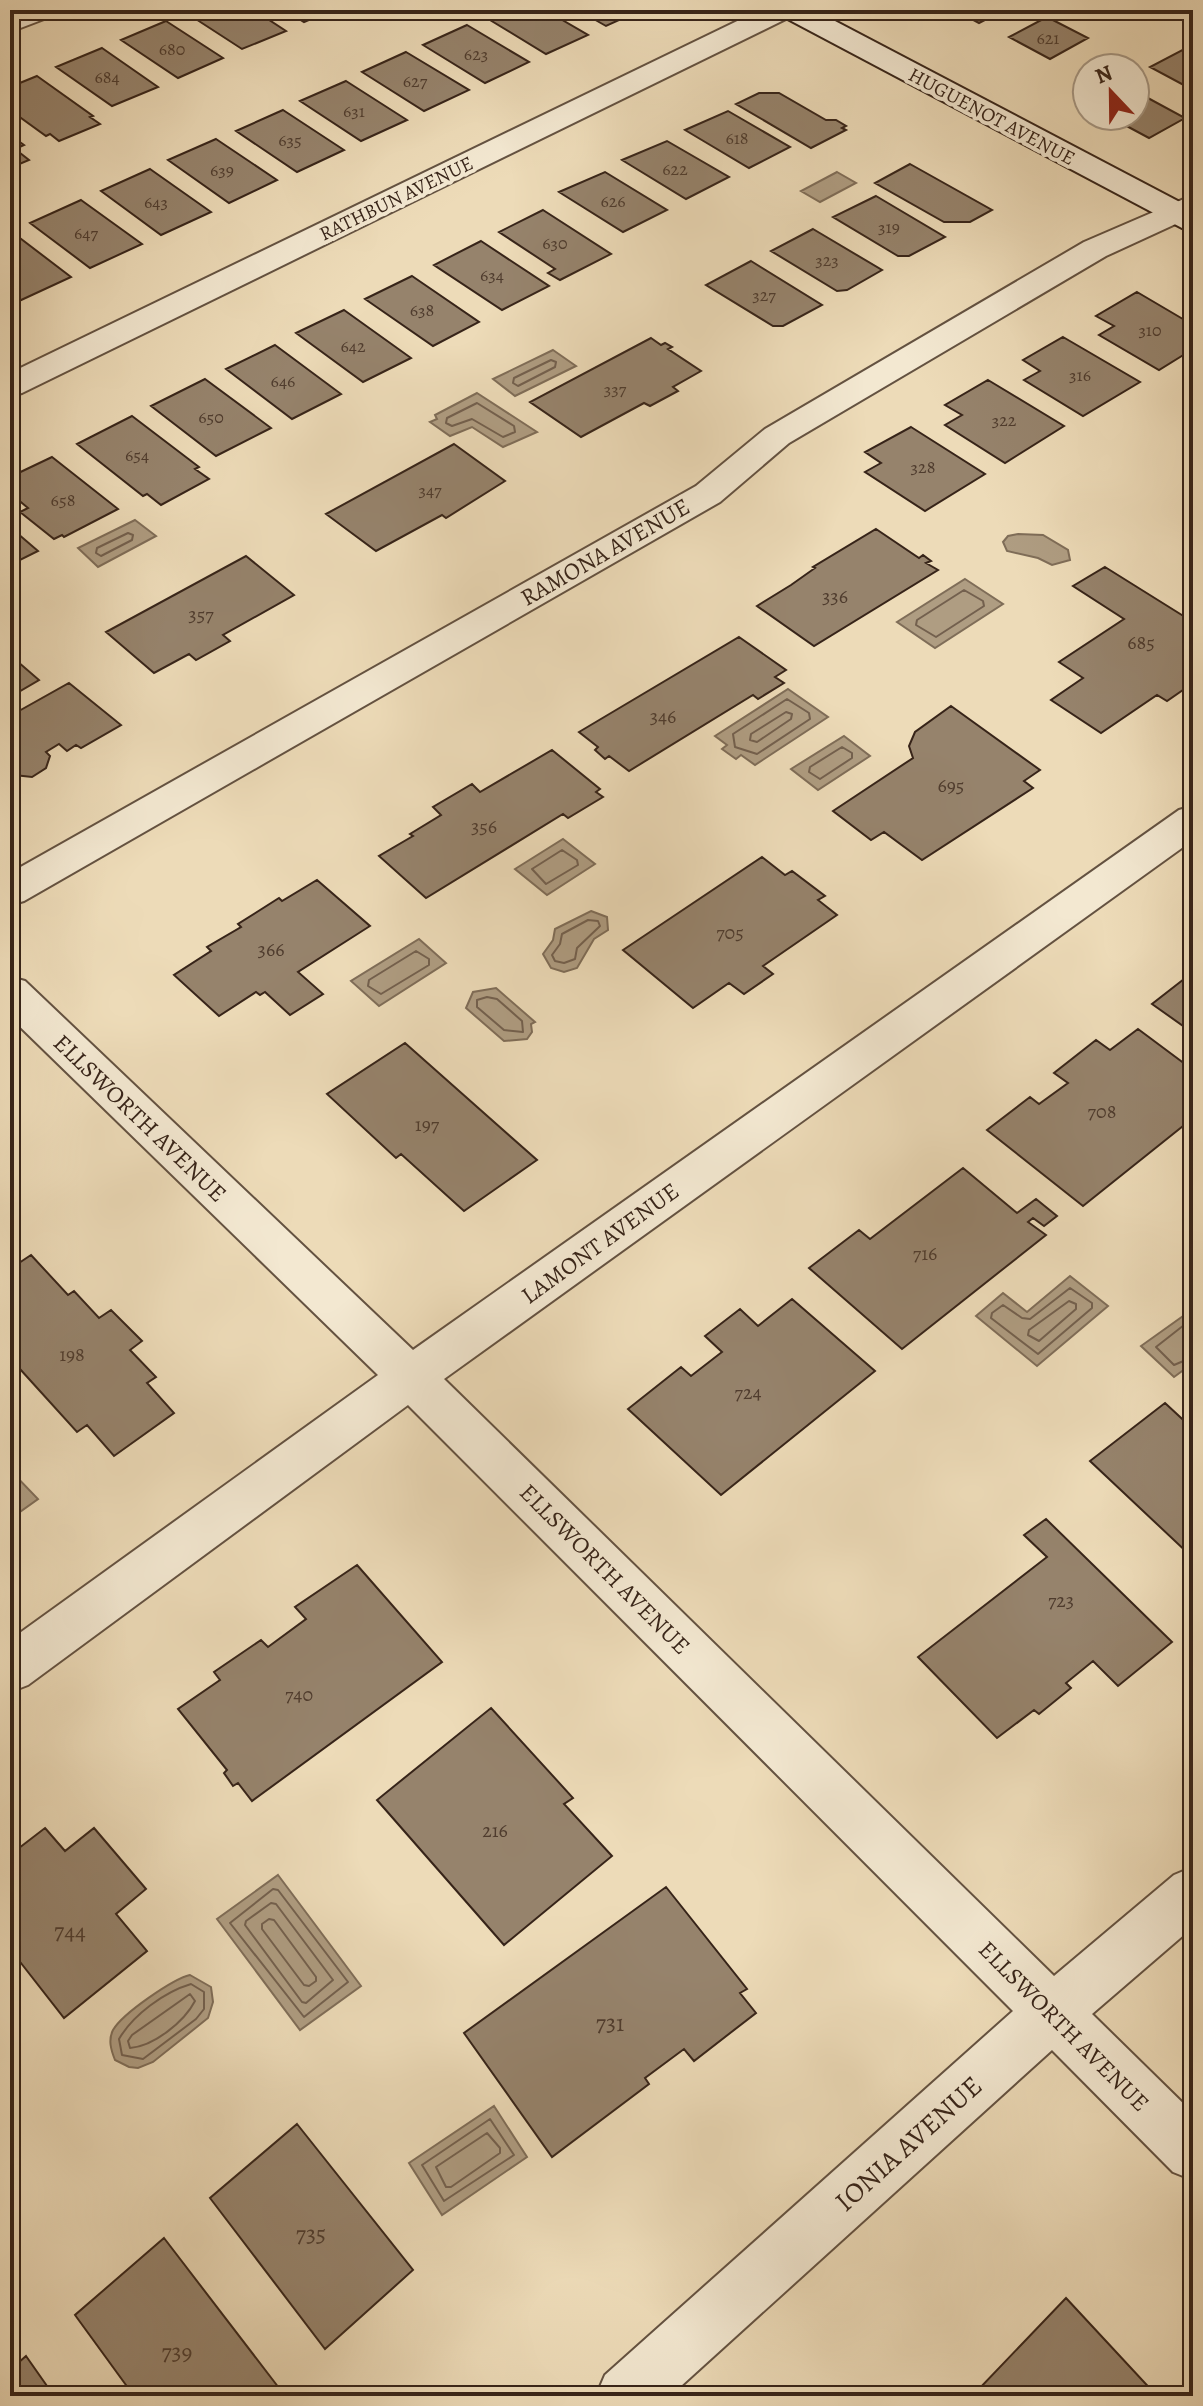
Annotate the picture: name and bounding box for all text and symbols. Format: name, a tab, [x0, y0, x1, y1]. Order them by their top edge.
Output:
house number: 621	[1036, 26, 1060, 50]
house number: 680	[159, 37, 185, 61]
house number: 623	[464, 42, 488, 66]
north arrow	[1071, 52, 1151, 132]
text: N	[1091, 57, 1117, 91]
street label: HUGUENOT AVENUE	[904, 61, 1080, 172]
house number: 684	[94, 65, 120, 89]
house number: 627	[403, 69, 428, 93]
house number: 631	[343, 99, 365, 123]
house number: 618	[725, 126, 749, 150]
house number: 635	[278, 128, 302, 152]
street label: RATHBUN AVENUE	[315, 149, 478, 247]
house number: 622	[662, 157, 688, 181]
house number: 639	[210, 158, 234, 182]
house number: 626	[600, 189, 626, 213]
house number: 643	[144, 190, 168, 214]
house number: 319	[878, 215, 900, 239]
house number: 647	[74, 221, 98, 245]
house number: 630	[542, 231, 568, 255]
house number: 323	[815, 248, 839, 272]
house number: 634	[480, 263, 504, 287]
house number: 327	[752, 283, 776, 307]
house number: 638	[410, 298, 434, 322]
house number: 310	[1138, 318, 1162, 342]
house number: 642	[340, 334, 366, 358]
house number: 316	[1069, 363, 1091, 387]
house number: 646	[271, 369, 295, 393]
house number: 337	[604, 377, 627, 401]
house number: 650	[198, 405, 224, 429]
house number: 322	[992, 408, 1017, 432]
house number: 654	[125, 443, 149, 467]
house number: 328	[911, 455, 935, 479]
house number: 347	[418, 478, 442, 502]
house number: 658	[51, 488, 75, 512]
street label: RAMONA AVENUE	[514, 490, 696, 614]
house number: 336	[822, 583, 848, 610]
house number: 357	[188, 601, 214, 628]
house number: 685	[1127, 629, 1155, 656]
house number: 346	[650, 703, 676, 730]
house number: 695	[938, 772, 964, 799]
house number: 356	[471, 813, 497, 840]
house number: 705	[716, 919, 744, 946]
house number: 366	[258, 936, 284, 963]
street label: ELLSWORTH AVENUE	[46, 1027, 234, 1209]
house number: 708	[1088, 1098, 1116, 1125]
house number: 197	[415, 1111, 440, 1138]
street label: LAMONT AVENUE	[515, 1175, 685, 1311]
house number: 716	[913, 1240, 937, 1267]
house number: 198	[59, 1341, 85, 1368]
house number: 724	[735, 1379, 761, 1406]
street label: ELLSWORTH AVENUE	[513, 1477, 697, 1661]
house number: 723	[1048, 1587, 1074, 1614]
house number: 740	[285, 1681, 313, 1708]
house number: 216	[482, 1817, 508, 1844]
house number: 744	[54, 1915, 86, 1947]
street label: ELLSWORTH AVENUE	[972, 1934, 1156, 2118]
house number: 731	[596, 2007, 624, 2039]
street label: IONIA AVENUE	[827, 2067, 990, 2220]
house number: 735	[296, 2218, 326, 2250]
house number: 739	[162, 2336, 192, 2368]

